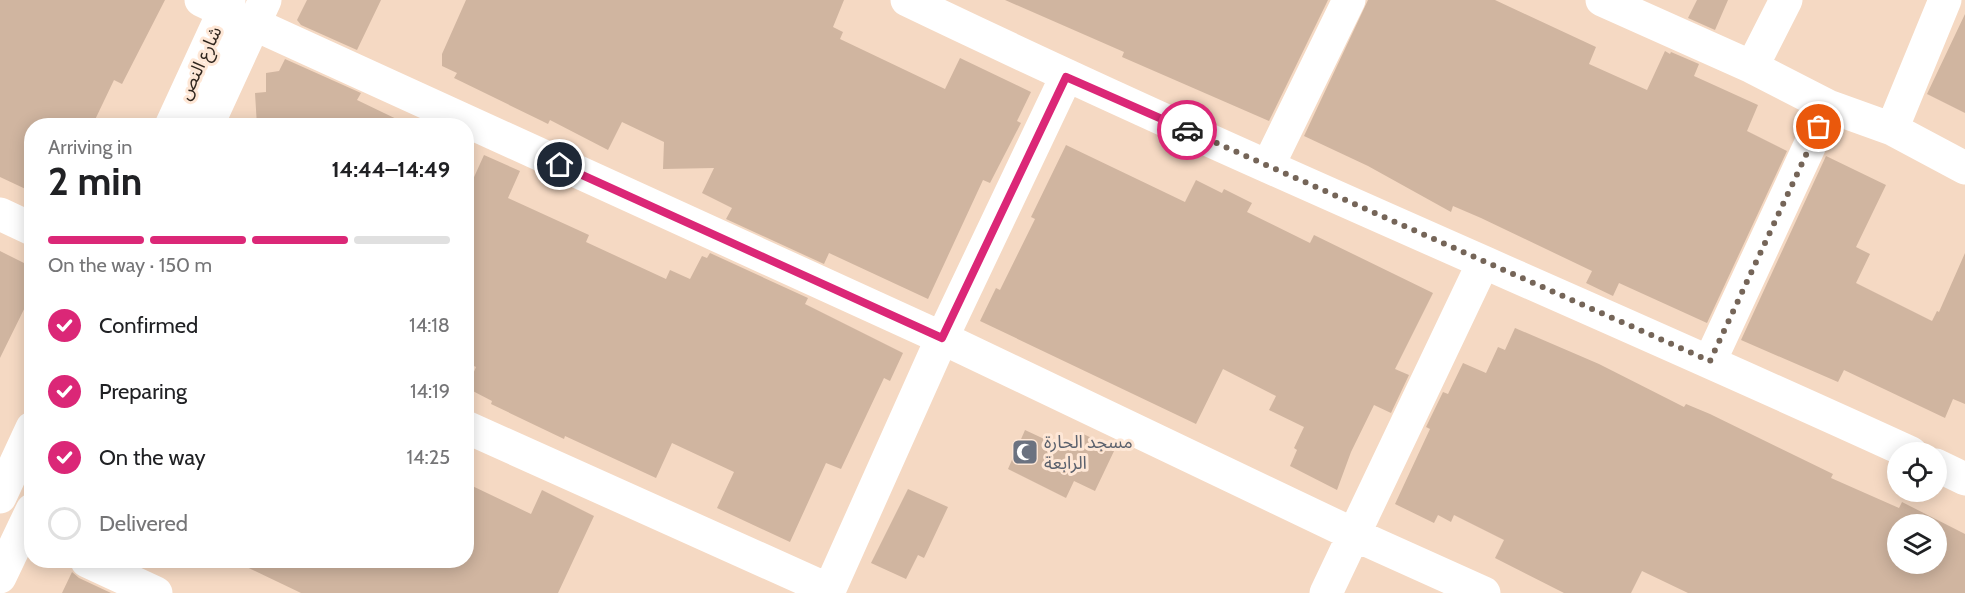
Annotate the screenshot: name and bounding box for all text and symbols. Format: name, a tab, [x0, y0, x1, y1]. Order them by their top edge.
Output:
street label: شارع النص	[173, 23, 229, 105]
courier	[1157, 100, 1217, 160]
pin	[1793, 101, 1844, 152]
icon: bag	[1802, 110, 1835, 143]
icon: car	[1171, 114, 1204, 147]
text: Arriving in	[48, 135, 132, 159]
pin	[534, 139, 585, 190]
icon: home	[543, 148, 576, 181]
text: 14:44–14:49	[331, 156, 450, 183]
text: 2 min	[48, 157, 142, 205]
text: On the way · 150 m	[48, 253, 212, 277]
icon: check	[48, 309, 81, 342]
text: Confirmed	[99, 312, 198, 339]
text: 14:18	[409, 313, 450, 337]
icon: check	[48, 375, 81, 408]
text: Preparing	[99, 378, 187, 405]
text: 14:19	[410, 379, 450, 403]
place label: مسجد الحارة الرابعة	[1044, 431, 1133, 474]
mosque icon: مسجد الحارة الرابعة	[1010, 437, 1040, 467]
icon: check	[48, 441, 81, 474]
map controls	[1887, 442, 1947, 574]
button: locate	[1887, 442, 1947, 502]
text: On the way	[99, 444, 206, 471]
text: 14:25	[406, 445, 450, 469]
text: Delivered	[99, 510, 188, 537]
button: layers	[1887, 514, 1947, 574]

